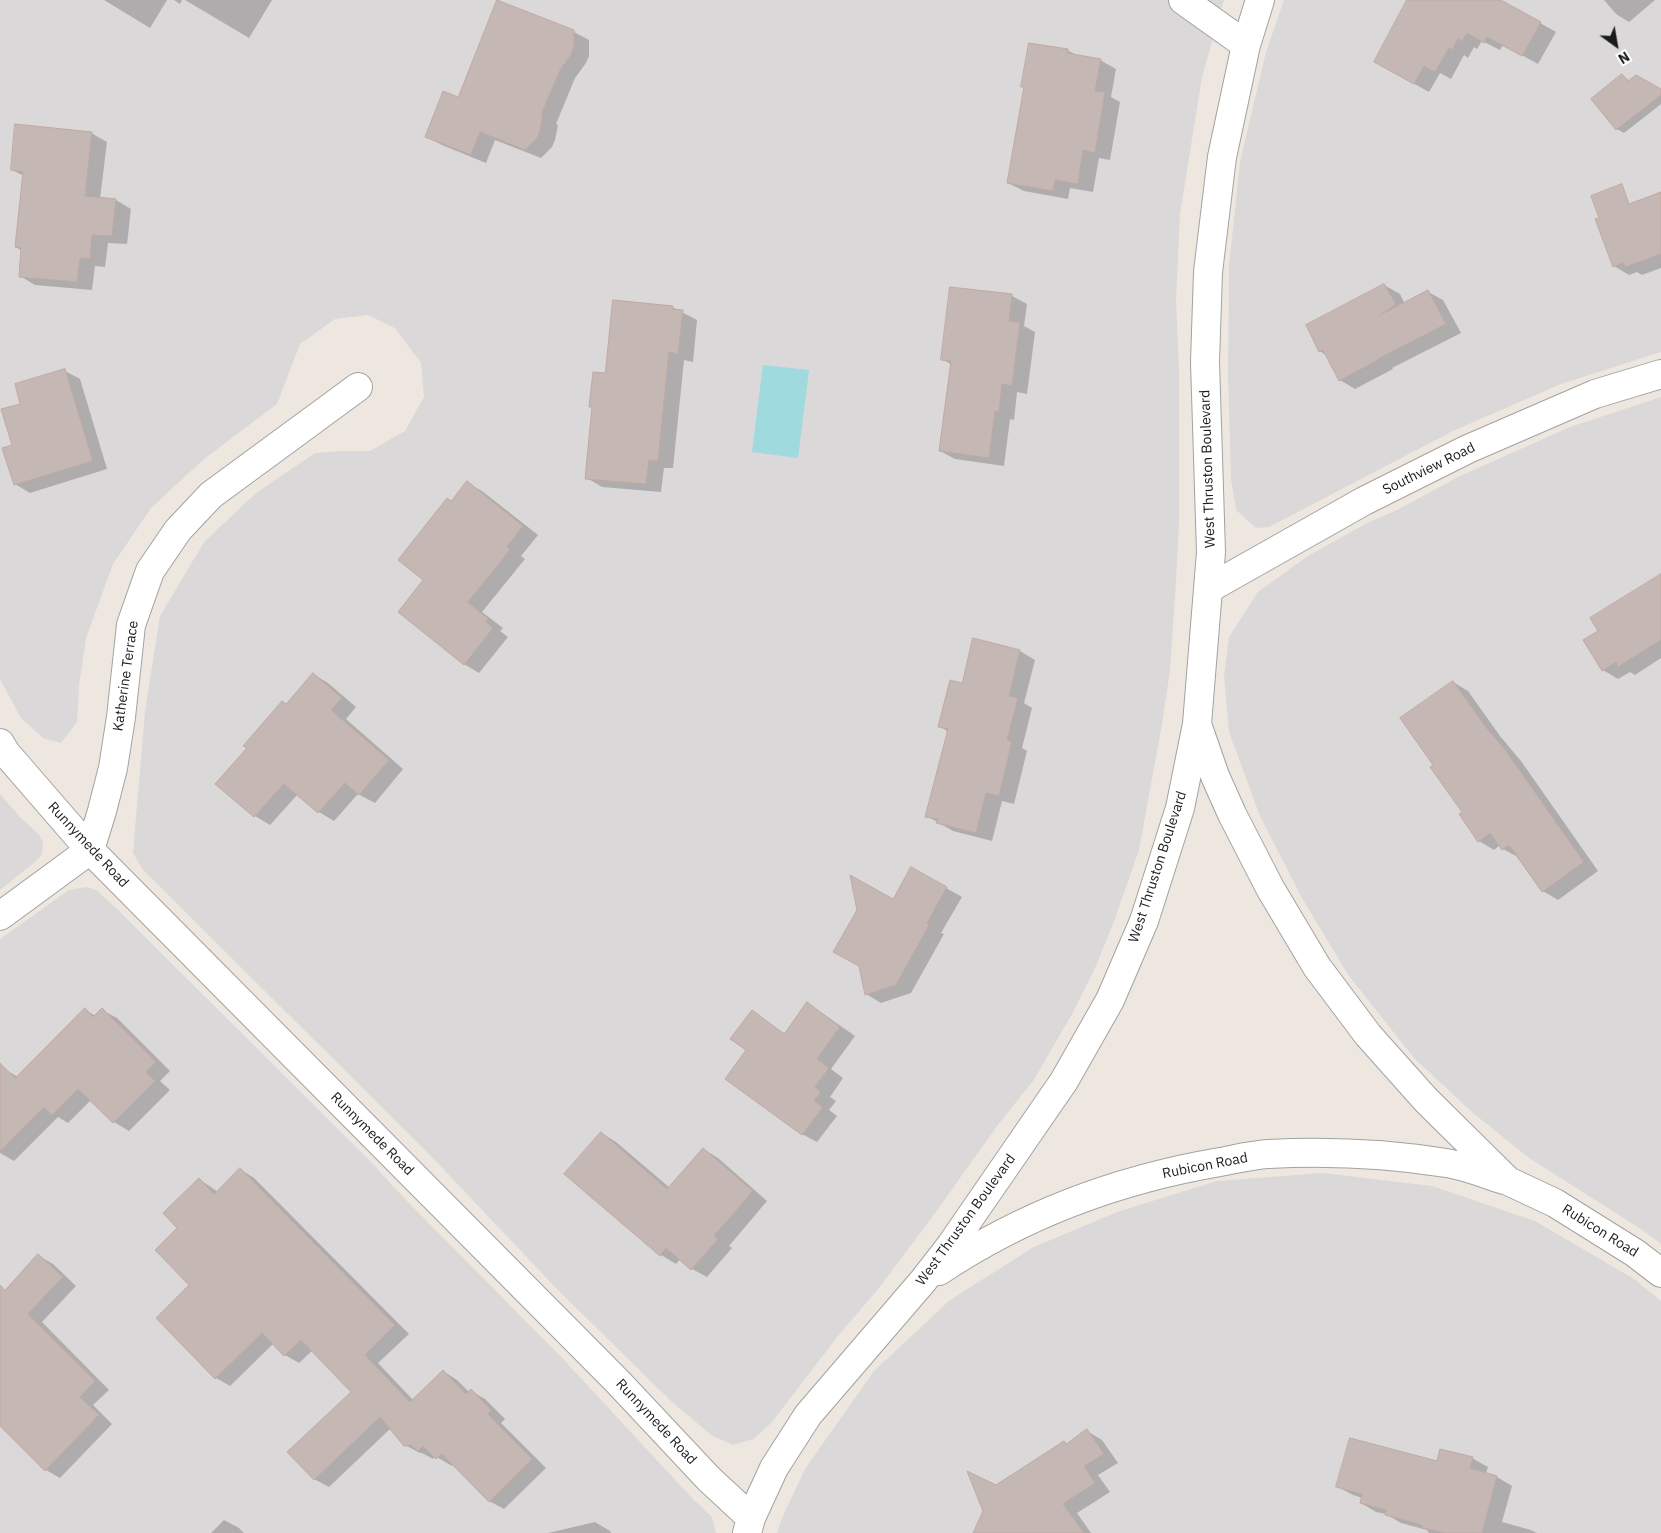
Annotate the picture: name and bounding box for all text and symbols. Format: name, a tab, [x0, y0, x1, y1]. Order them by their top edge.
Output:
north arrow	[1591, 20, 1641, 70]
text: N	[1615, 47, 1633, 68]
street label: West Thruston Boulevard	[1197, 390, 1219, 548]
street label: Southview Road	[1380, 439, 1478, 499]
street label: Katherine Terrace	[110, 620, 142, 732]
street label: West Thruston Boulevard	[1126, 789, 1190, 945]
street label: Runnymede Road	[44, 799, 132, 891]
street label: Runnymede Road	[327, 1089, 417, 1179]
street label: Rubicon Road	[1161, 1149, 1249, 1183]
street label: West Thruston Boulevard	[913, 1151, 1019, 1289]
street label: Rubicon Road	[1559, 1201, 1641, 1261]
street label: Runnymede Road	[612, 1376, 700, 1468]

